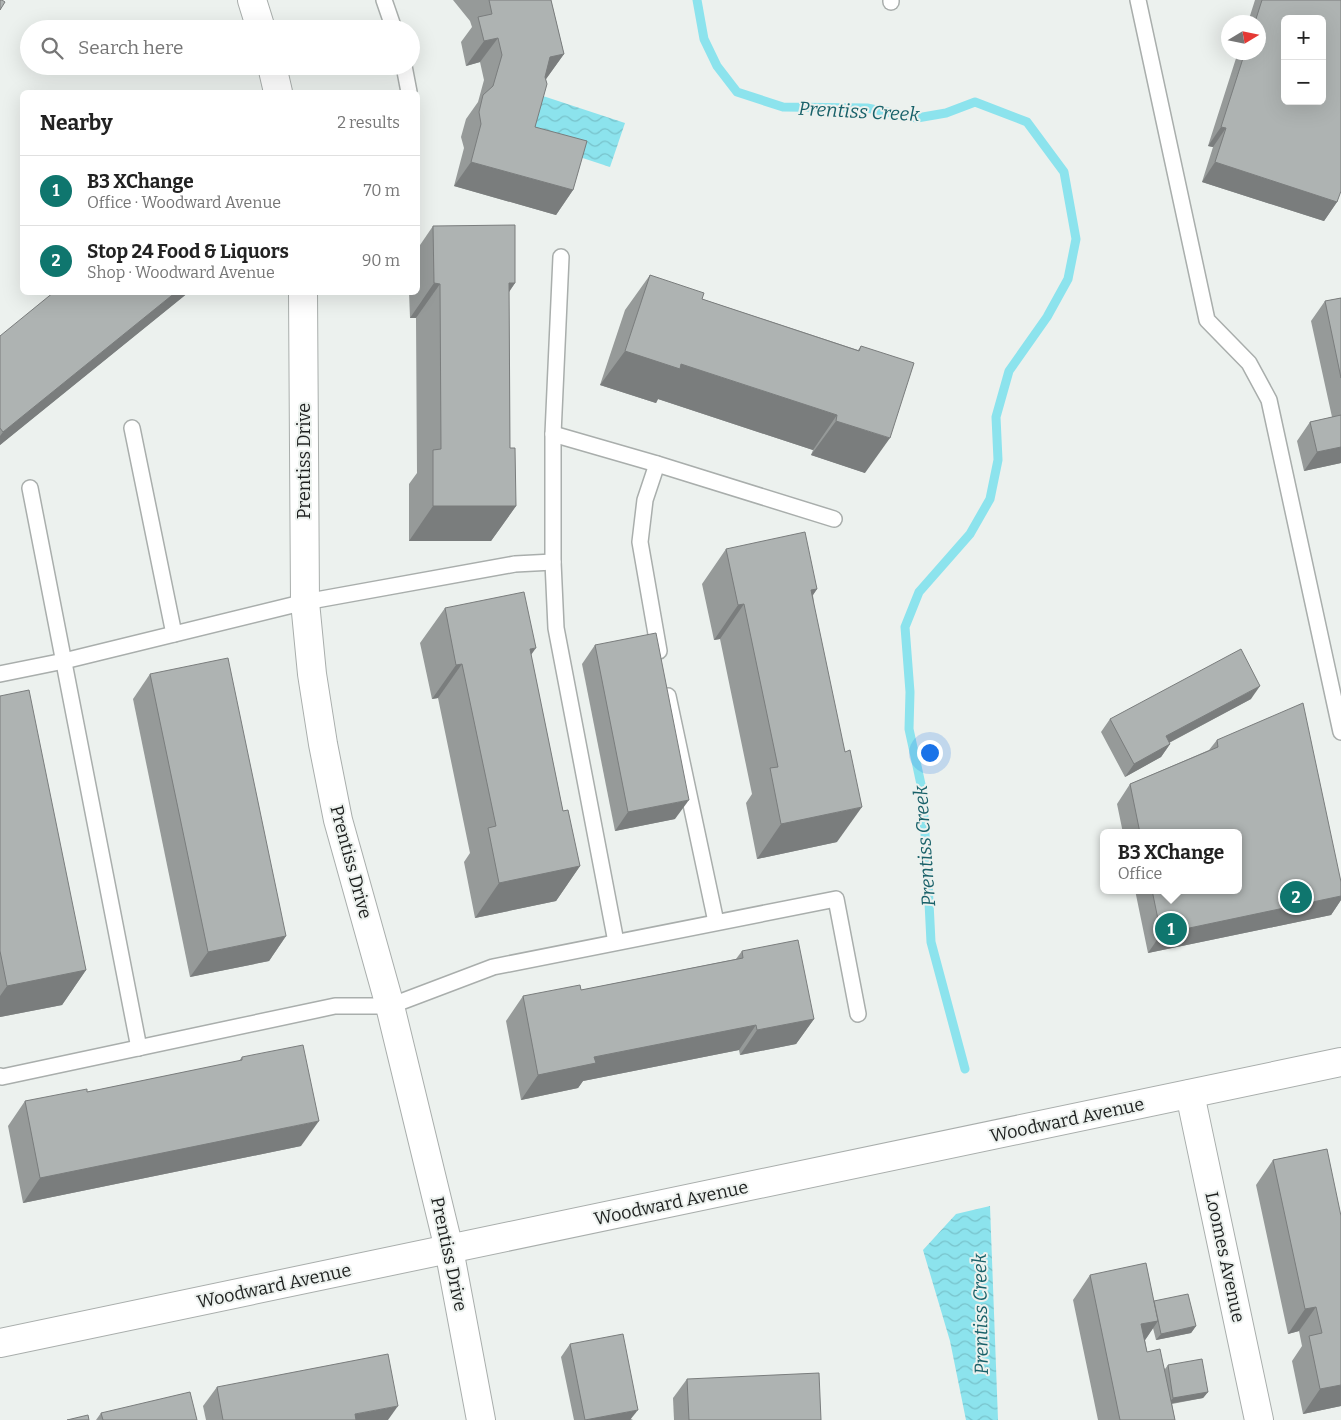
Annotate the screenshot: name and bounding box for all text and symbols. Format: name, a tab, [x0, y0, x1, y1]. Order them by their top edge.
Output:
north arrow	[1221, 15, 1266, 60]
map controls	[1281, 15, 1326, 105]
button: +	[1281, 15, 1326, 60]
search box	[20, 20, 420, 75]
icon: search	[38, 34, 66, 62]
text: Search here	[78, 36, 183, 59]
button: −	[1281, 60, 1326, 105]
water label: Prentiss Creek	[798, 97, 921, 126]
text: Nearby	[40, 110, 113, 136]
text: 2 results	[337, 113, 400, 132]
text: B3 XChange	[87, 170, 194, 193]
text: 1	[53, 181, 59, 200]
text: 70 m	[364, 181, 400, 200]
text: Office · Woodward Avenue	[87, 193, 281, 212]
text: Stop 24 Food & Liquors	[87, 240, 289, 263]
text: 2	[51, 251, 61, 270]
text: 90 m	[362, 251, 400, 270]
text: Shop · Woodward Avenue	[87, 263, 275, 282]
street label: Prentiss Drive	[293, 403, 315, 519]
your location	[917, 740, 943, 766]
water label: Prentiss Creek	[909, 784, 940, 907]
street label: Prentiss Drive	[325, 803, 377, 921]
popup	[1100, 829, 1242, 894]
text: B3 XChange	[1118, 841, 1224, 864]
text: Office	[1118, 864, 1162, 883]
pin: 2	[1280, 878, 1312, 916]
pin: 1	[1155, 910, 1187, 948]
street label: Woodward Avenue	[988, 1093, 1146, 1147]
street label: Woodward Avenue	[592, 1176, 750, 1230]
street label: Loomes Avenue	[1200, 1190, 1250, 1324]
street label: Prentiss Drive	[426, 1195, 472, 1313]
water label: Prentiss Creek	[968, 1252, 993, 1375]
street label: Woodward Avenue	[195, 1259, 353, 1313]

